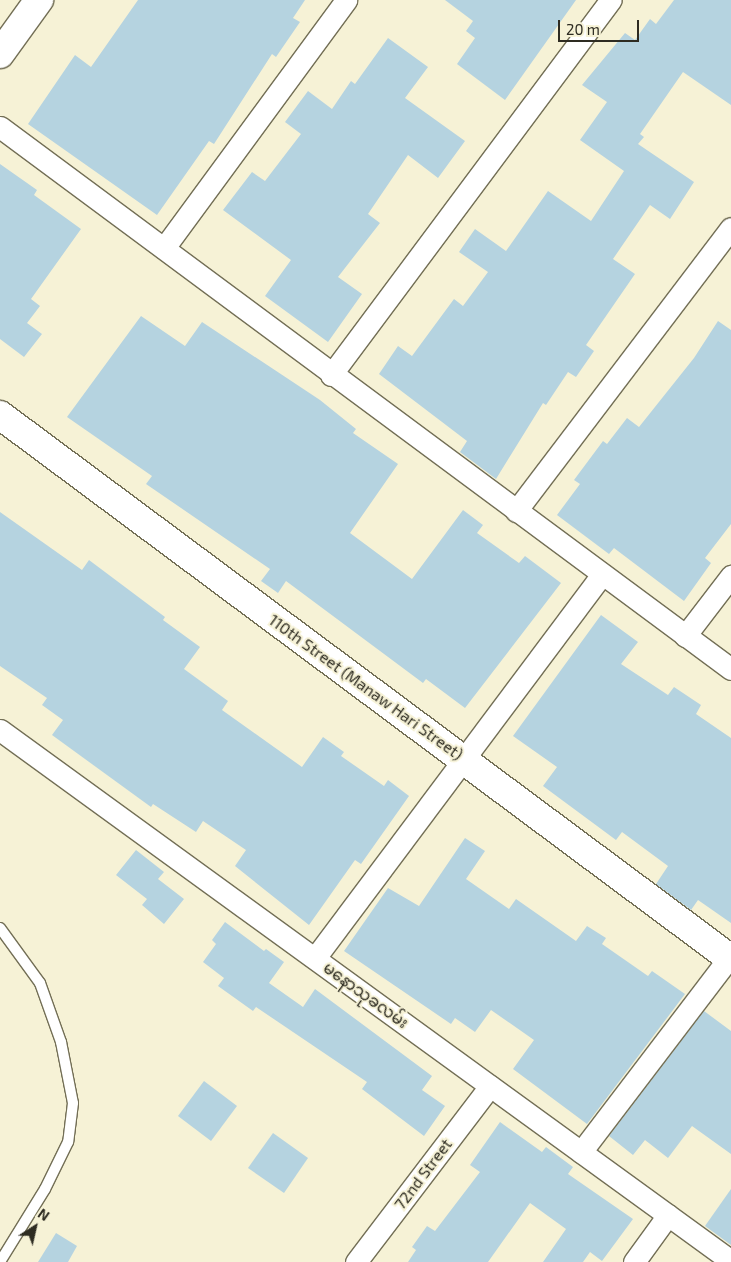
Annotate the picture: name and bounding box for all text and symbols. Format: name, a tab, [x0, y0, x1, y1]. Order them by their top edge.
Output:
scale bar	[561, 10, 642, 42]
text: 20 m	[566, 20, 600, 38]
street label: 110th Street (Manaw Hari Street)	[265, 610, 467, 764]
street label: မနောသုခလမ်း	[320, 958, 412, 1032]
street label: 72nd Street	[390, 1135, 456, 1213]
north arrow	[10, 1202, 60, 1252]
text: N	[35, 1204, 53, 1224]

